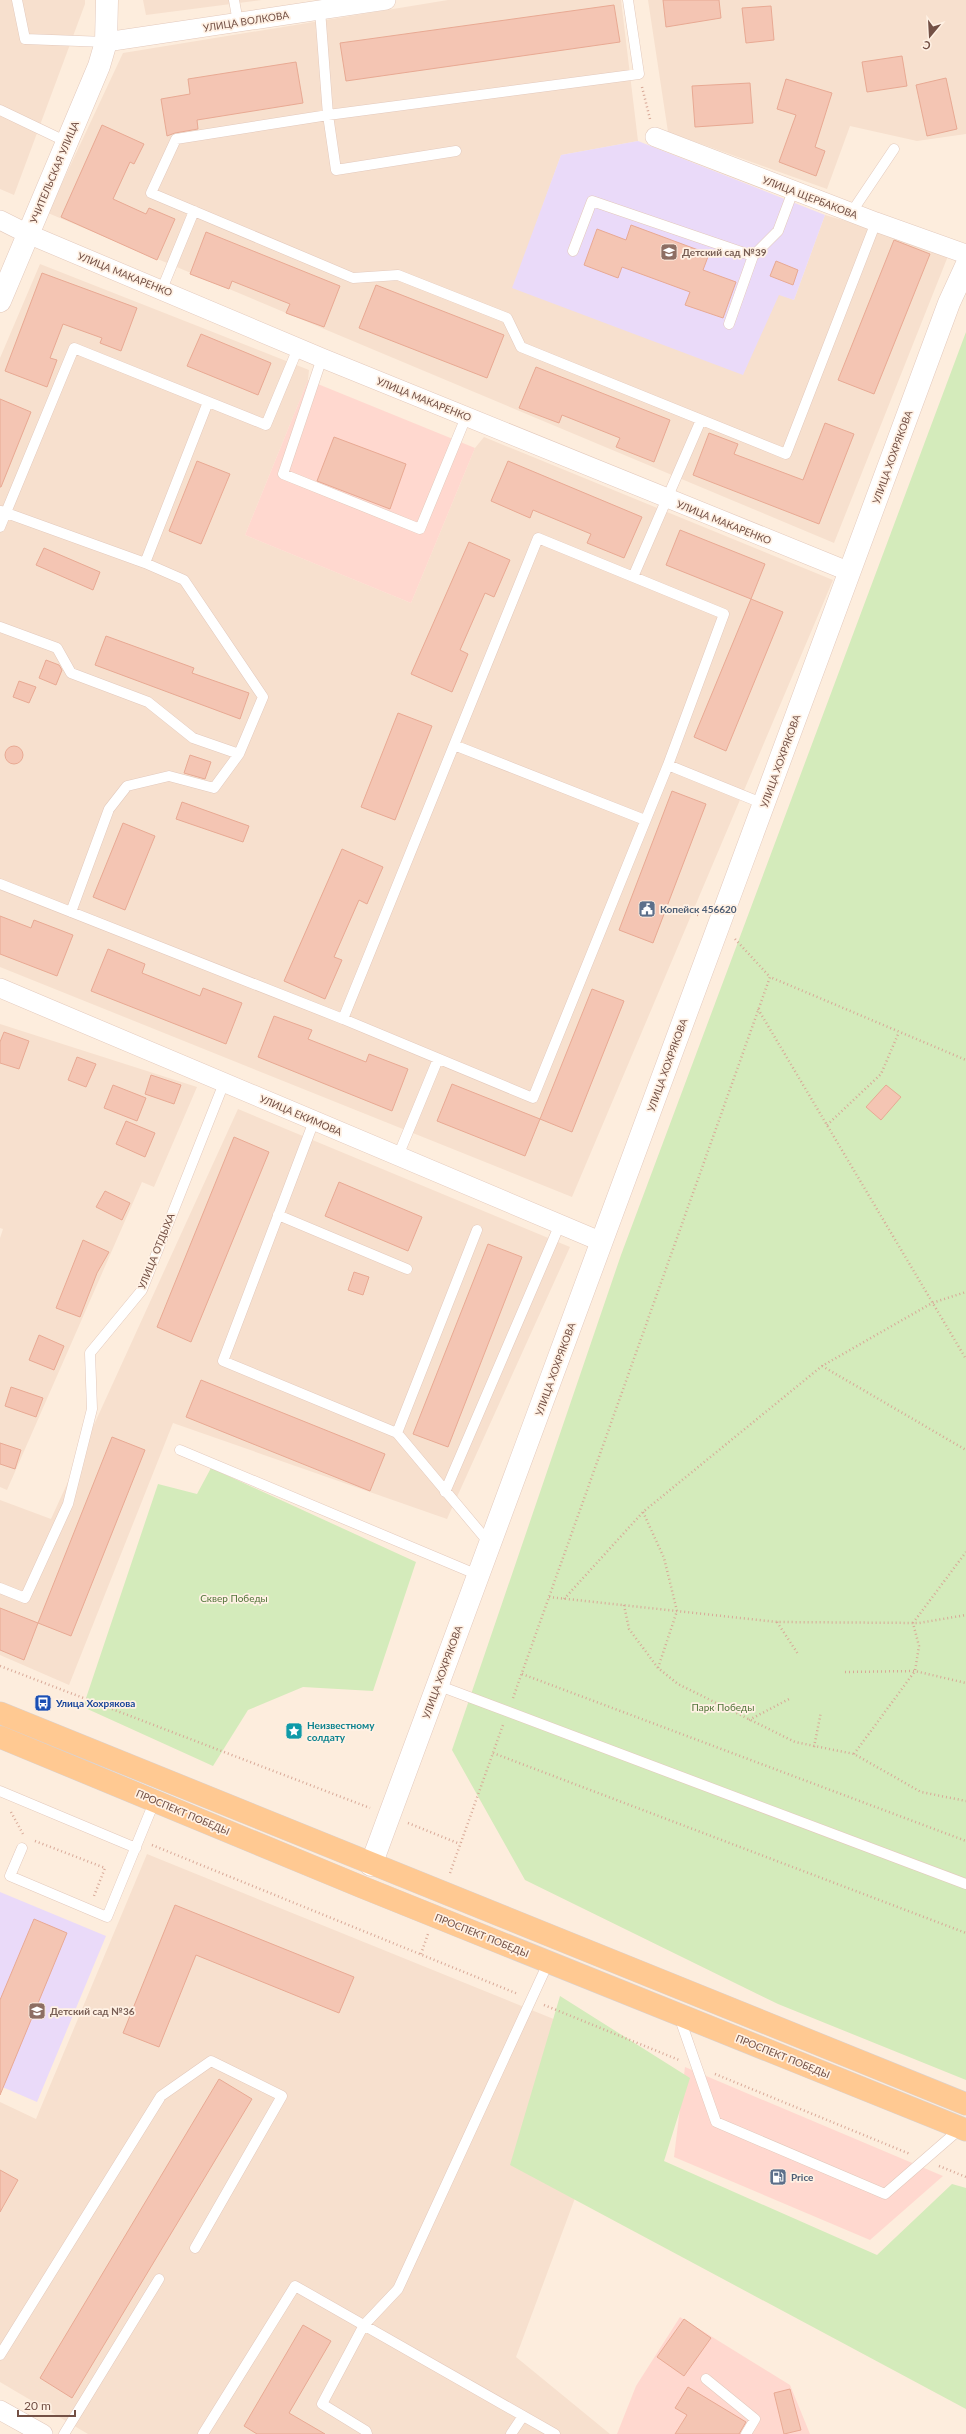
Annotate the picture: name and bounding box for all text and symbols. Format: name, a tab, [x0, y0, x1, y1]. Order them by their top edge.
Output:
street label: УЛИЦА ВОЛКОВА	[202, 8, 290, 34]
north arrow	[910, 16, 950, 56]
text: С	[921, 38, 932, 53]
street label: УЧИТЕЛЬСКАЯ УЛИЦА	[27, 119, 81, 225]
street label: УЛИЦА ЩЕРБАКОВА	[761, 173, 860, 221]
school or university icon: Детский сад №39	[659, 242, 679, 262]
place label: Детский сад №39	[682, 246, 767, 258]
street label: УЛИЦА МАКАРЕНКО	[76, 250, 174, 298]
street label: УЛИЦА МАКАРЕНКО	[375, 375, 473, 423]
street label: УЛИЦА ХОХРЯКОВА	[870, 409, 915, 505]
street label: УЛИЦА МАКАРЕНКО	[675, 498, 773, 546]
street label: УЛИЦА ХОХРЯКОВА	[758, 713, 803, 809]
public building icon: Копейск 456620	[637, 899, 657, 919]
place label: Копейск 456620	[660, 903, 737, 915]
street label: УЛИЦА ХОХРЯКОВА	[645, 1017, 690, 1113]
street label: УЛИЦА ЕКИМОВА	[258, 1092, 344, 1138]
street label: УЛИЦА ОТДЫХА	[135, 1211, 177, 1291]
street label: УЛИЦА ХОХРЯКОВА	[533, 1321, 578, 1417]
park label: Сквер Победы	[200, 1592, 268, 1604]
street label: УЛИЦА ХОХРЯКОВА	[420, 1624, 465, 1720]
bus stop icon: Улица Хохрякова	[33, 1693, 53, 1713]
place label: Улица Хохрякова	[55, 1697, 135, 1709]
park label: Парк Победы	[692, 1701, 754, 1713]
place label: Неизвестному солдату	[307, 1719, 375, 1743]
place icon: Неизвестному солдату	[284, 1721, 304, 1741]
street label: ПРОСПЕКТ ПОБЕДЫ	[134, 1787, 232, 1837]
street label: ПРОСПЕКТ ПОБЕДЫ	[433, 1911, 531, 1959]
school or university icon: Детский сад №36	[27, 2001, 47, 2021]
place label: Детский сад №36	[50, 2005, 135, 2017]
street label: ПРОСПЕКТ ПОБЕДЫ	[734, 2032, 832, 2080]
fuel station icon: Price	[768, 2167, 788, 2187]
place label: Price	[791, 2171, 814, 2183]
scale bar	[18, 2392, 75, 2418]
text: 20 m	[24, 2398, 51, 2413]

